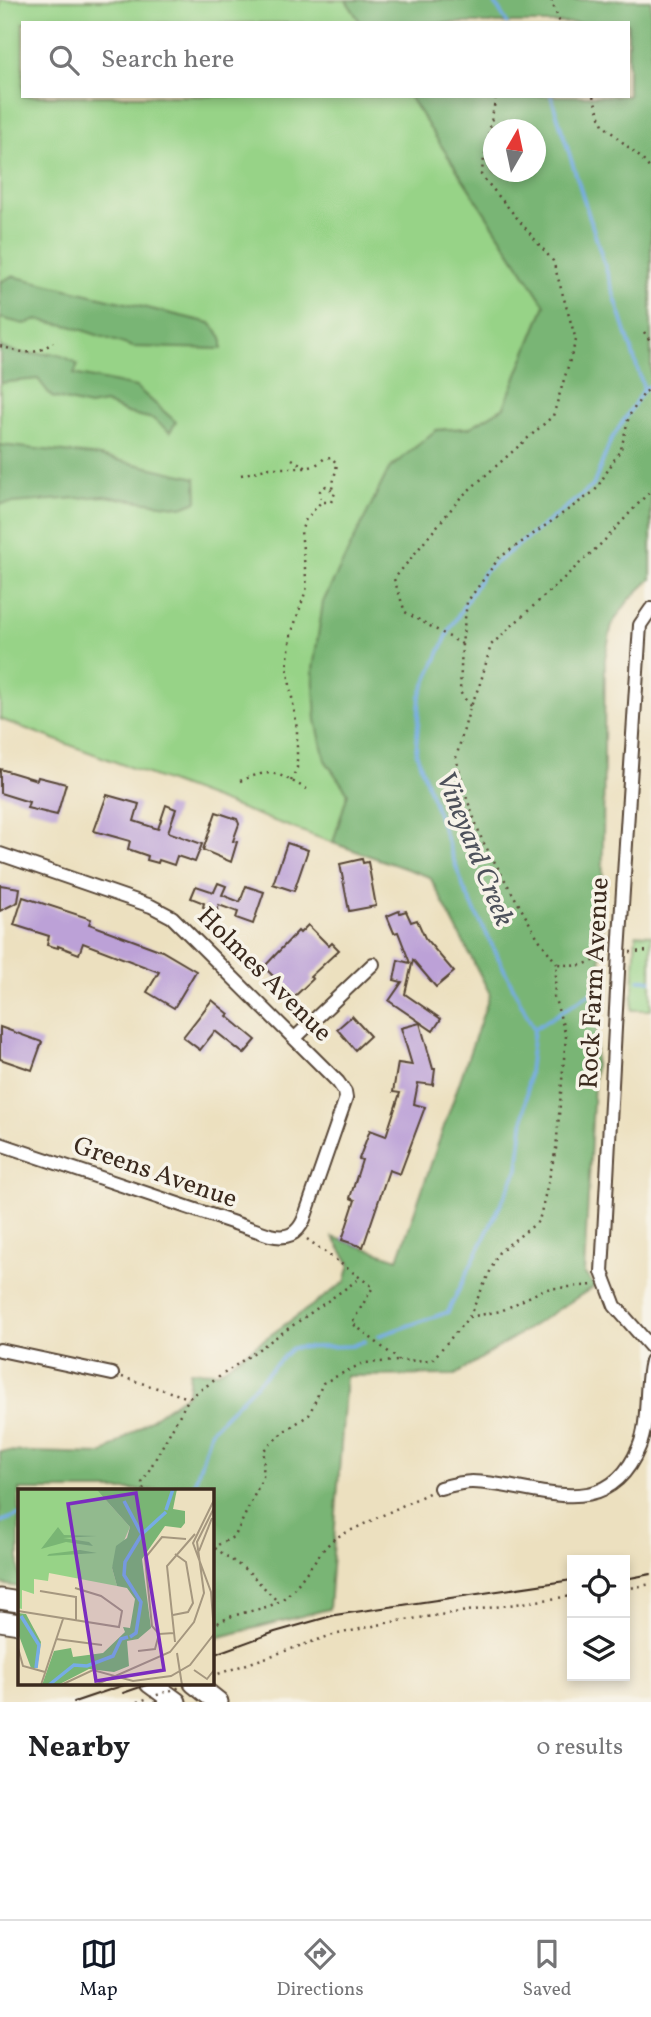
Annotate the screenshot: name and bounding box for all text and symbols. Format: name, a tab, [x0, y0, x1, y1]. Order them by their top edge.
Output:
search box	[21, 21, 630, 98]
icon: search	[45, 41, 83, 79]
text: Search here	[101, 42, 234, 78]
north arrow	[483, 119, 546, 182]
water label: Vineyard Creek	[425, 766, 523, 932]
street label: Rock Farm Avenue	[571, 876, 619, 1090]
street label: Holmes Avenue	[188, 899, 340, 1051]
street label: Greens Avenue	[68, 1128, 242, 1218]
inset map	[18, 1489, 214, 1685]
map controls	[567, 1555, 630, 1681]
button: locate	[567, 1555, 630, 1618]
button: layers	[567, 1618, 630, 1681]
text: Nearby	[28, 1727, 130, 1769]
text: 0 results	[536, 1732, 623, 1764]
tab: Map	[79, 1935, 118, 2003]
tab: Directions	[277, 1935, 364, 2003]
tab: Saved	[523, 1935, 571, 2003]

